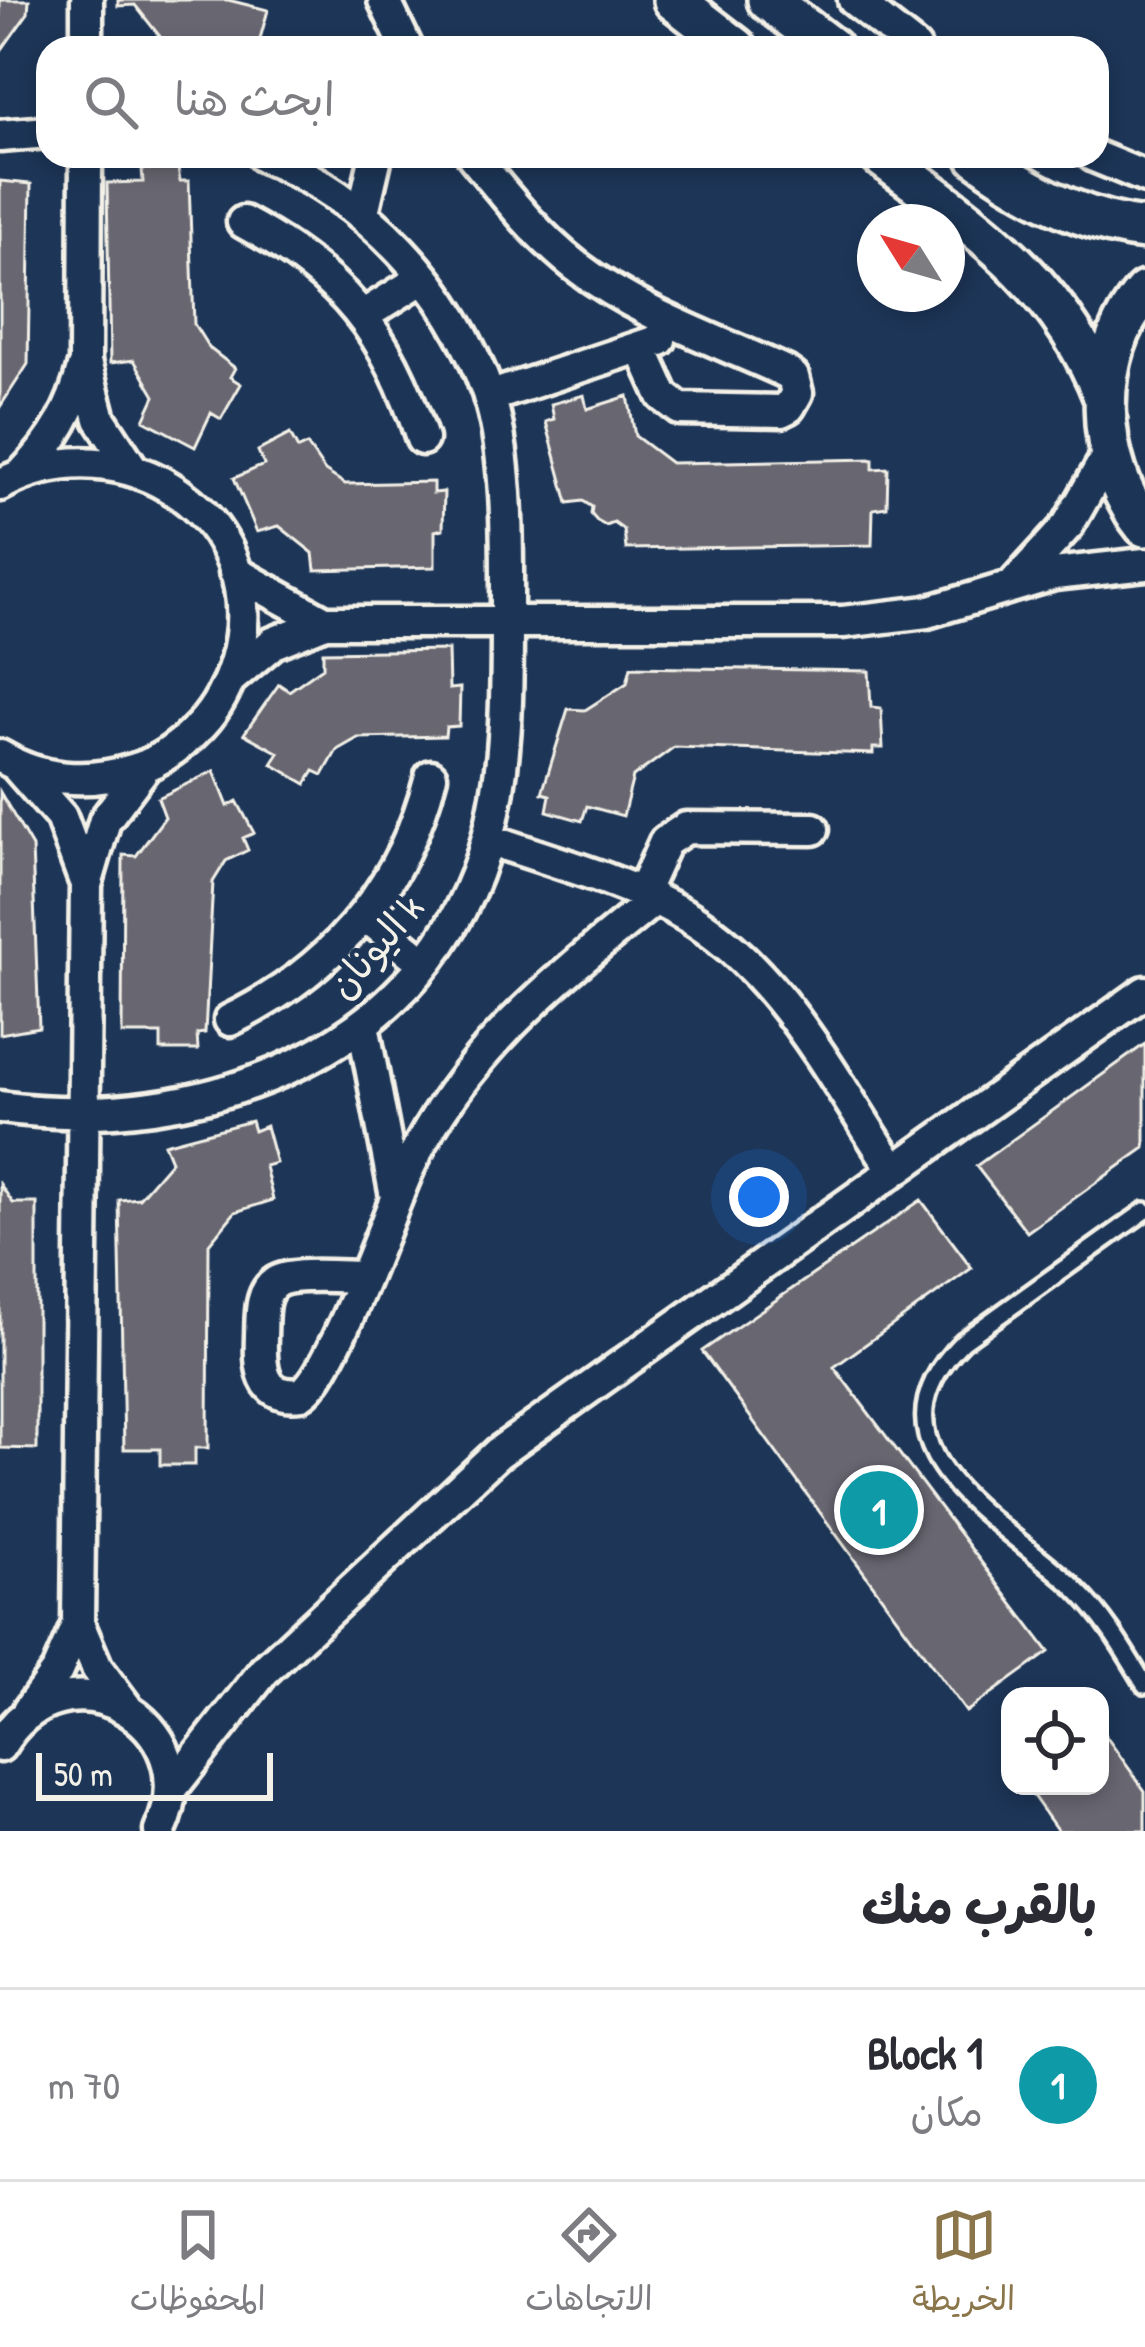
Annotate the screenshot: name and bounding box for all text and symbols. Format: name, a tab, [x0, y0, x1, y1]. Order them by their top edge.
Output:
search box	[36, 36, 1109, 168]
text: ابحث هنا	[174, 68, 335, 129]
icon: search	[78, 69, 144, 135]
north arrow	[857, 204, 965, 312]
street label: اليونان k	[315, 882, 435, 1009]
your location	[729, 1167, 789, 1227]
pin: 1	[840, 1465, 918, 1555]
map controls	[1001, 1687, 1109, 1795]
button: locate	[1001, 1687, 1109, 1795]
scale bar	[36, 1747, 273, 1800]
text: 50 m	[54, 1752, 113, 1796]
text: بالقرب منك	[862, 1870, 1097, 1939]
text: Block 1	[867, 2022, 983, 2083]
text: 70 m	[48, 2058, 120, 2111]
text: 1	[1051, 2058, 1065, 2111]
text: مكان	[911, 2085, 983, 2138]
tab: المحفوظات	[130, 2202, 266, 2328]
tab: الاتجاهات	[525, 2202, 653, 2328]
tab: الخريطة	[912, 2202, 1015, 2328]

